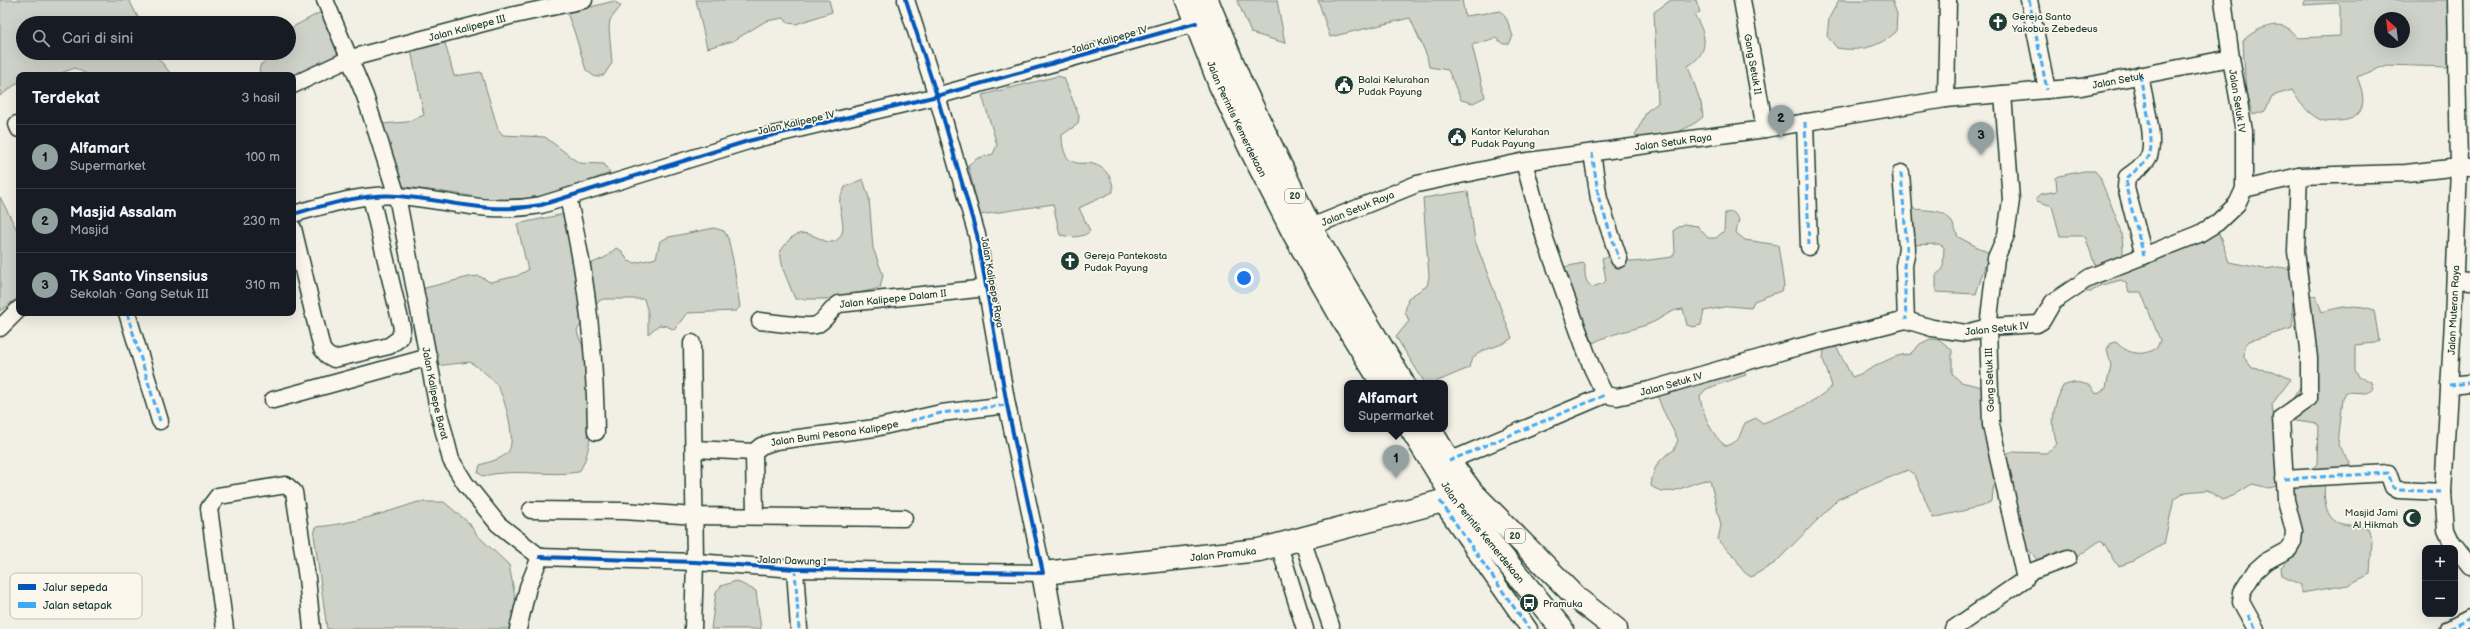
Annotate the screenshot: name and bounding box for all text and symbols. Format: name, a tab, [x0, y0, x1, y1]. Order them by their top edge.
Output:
church icon: Gereja Santo Yakobus Zebedeus	[1987, 11, 2009, 33]
place label: Gereja Santo Yakobus Zebedeus	[2011, 11, 2098, 35]
street label: Jalan Kalipepe III	[428, 12, 507, 44]
north arrow	[2374, 12, 2410, 48]
search box	[16, 16, 296, 60]
street label: Jalan Kalipepe IV	[1070, 23, 1150, 57]
icon: search	[30, 27, 52, 49]
text: Cari di sini	[62, 29, 133, 48]
street label: Gang Setuk II	[1741, 33, 1764, 96]
street label: Jalan Perintis Kemerdekaan	[1204, 59, 1269, 179]
street label: Jalan Setuk IV	[2226, 69, 2248, 135]
street label: Jalan Setuk	[2091, 70, 2145, 92]
public building icon: Balai Kelurahan Pudak Payung	[1333, 74, 1355, 96]
place label: Balai Kelurahan Pudak Payung	[1358, 74, 1430, 98]
text: Terdekat	[32, 88, 100, 108]
text: 3 hasil	[242, 90, 280, 106]
pin: 2	[1768, 105, 1794, 138]
street label: Jalan Kalipepe IV	[756, 108, 837, 138]
pin: 3	[1968, 122, 1994, 155]
public building icon: Kantor Kelurahan Pudak Payung	[1446, 126, 1468, 148]
place label: Kantor Kelurahan Pudak Payung	[1471, 126, 1550, 150]
street label: Jalan Setuk Raya	[1634, 131, 1713, 154]
text: Alfamart	[70, 139, 129, 158]
text: 1	[42, 149, 48, 165]
text: 100 m	[245, 149, 280, 165]
text: Supermarket	[70, 158, 146, 174]
road number: 20	[1285, 189, 1305, 203]
street label: Jalan Setuk Raya	[1320, 189, 1396, 229]
text: Masjid Assalam	[70, 203, 177, 222]
text: 2	[41, 213, 49, 229]
text: 230 m	[243, 213, 280, 229]
text: Masjid	[70, 222, 109, 238]
street label: Jalan Kalipepe Raya	[978, 236, 1006, 329]
church icon: Gereja Pantekosta Pudak Payung	[1059, 250, 1081, 272]
place label: Gereja Pantekosta Pudak Payung	[1084, 250, 1168, 274]
street label: Jalan Muteran Raya	[2446, 265, 2462, 355]
text: TK Santo Vinsensius	[70, 267, 208, 286]
your location	[1234, 268, 1254, 288]
text: 3	[41, 277, 49, 293]
text: 310 m	[245, 277, 280, 293]
text: Sekolah · Gang Setuk III	[70, 286, 209, 302]
street label: Jalan Kalipepe Dalam II	[839, 287, 947, 311]
street label: Jalan Setuk IV	[1965, 320, 2030, 338]
street label: Jalan Kalipepe Barat	[419, 346, 451, 441]
street label: Gang Setuk III	[1983, 348, 1997, 412]
street label: Jalan Setuk IV	[1639, 370, 1705, 399]
popup	[1344, 380, 1448, 432]
text: Alfamart	[1358, 389, 1417, 408]
text: Supermarket	[1358, 408, 1434, 424]
street label: Jalan Bumi Pesona Kalipepe	[769, 418, 900, 449]
pin: 1	[1383, 445, 1409, 478]
street label: Jalan Perintis Kemerdekaan	[1438, 480, 1527, 586]
place label: Masjid Jami Al Hikmah	[2345, 507, 2398, 531]
mosque icon: Masjid Jami Al Hikmah	[2401, 507, 2423, 529]
road number: 20	[1505, 529, 1525, 543]
street label: Jalan Pramuka	[1190, 545, 1257, 564]
map controls	[2422, 545, 2458, 617]
button: +	[2422, 545, 2458, 581]
street label: Jalan Dawung I	[757, 554, 827, 568]
legend	[10, 573, 142, 619]
text: Jalur sepeda	[43, 581, 108, 594]
button: −	[2422, 581, 2458, 617]
bus stop icon: Pramuka	[1518, 592, 1540, 614]
place label: Pramuka	[1543, 598, 1583, 610]
text: Jalan setapak	[43, 599, 112, 612]

